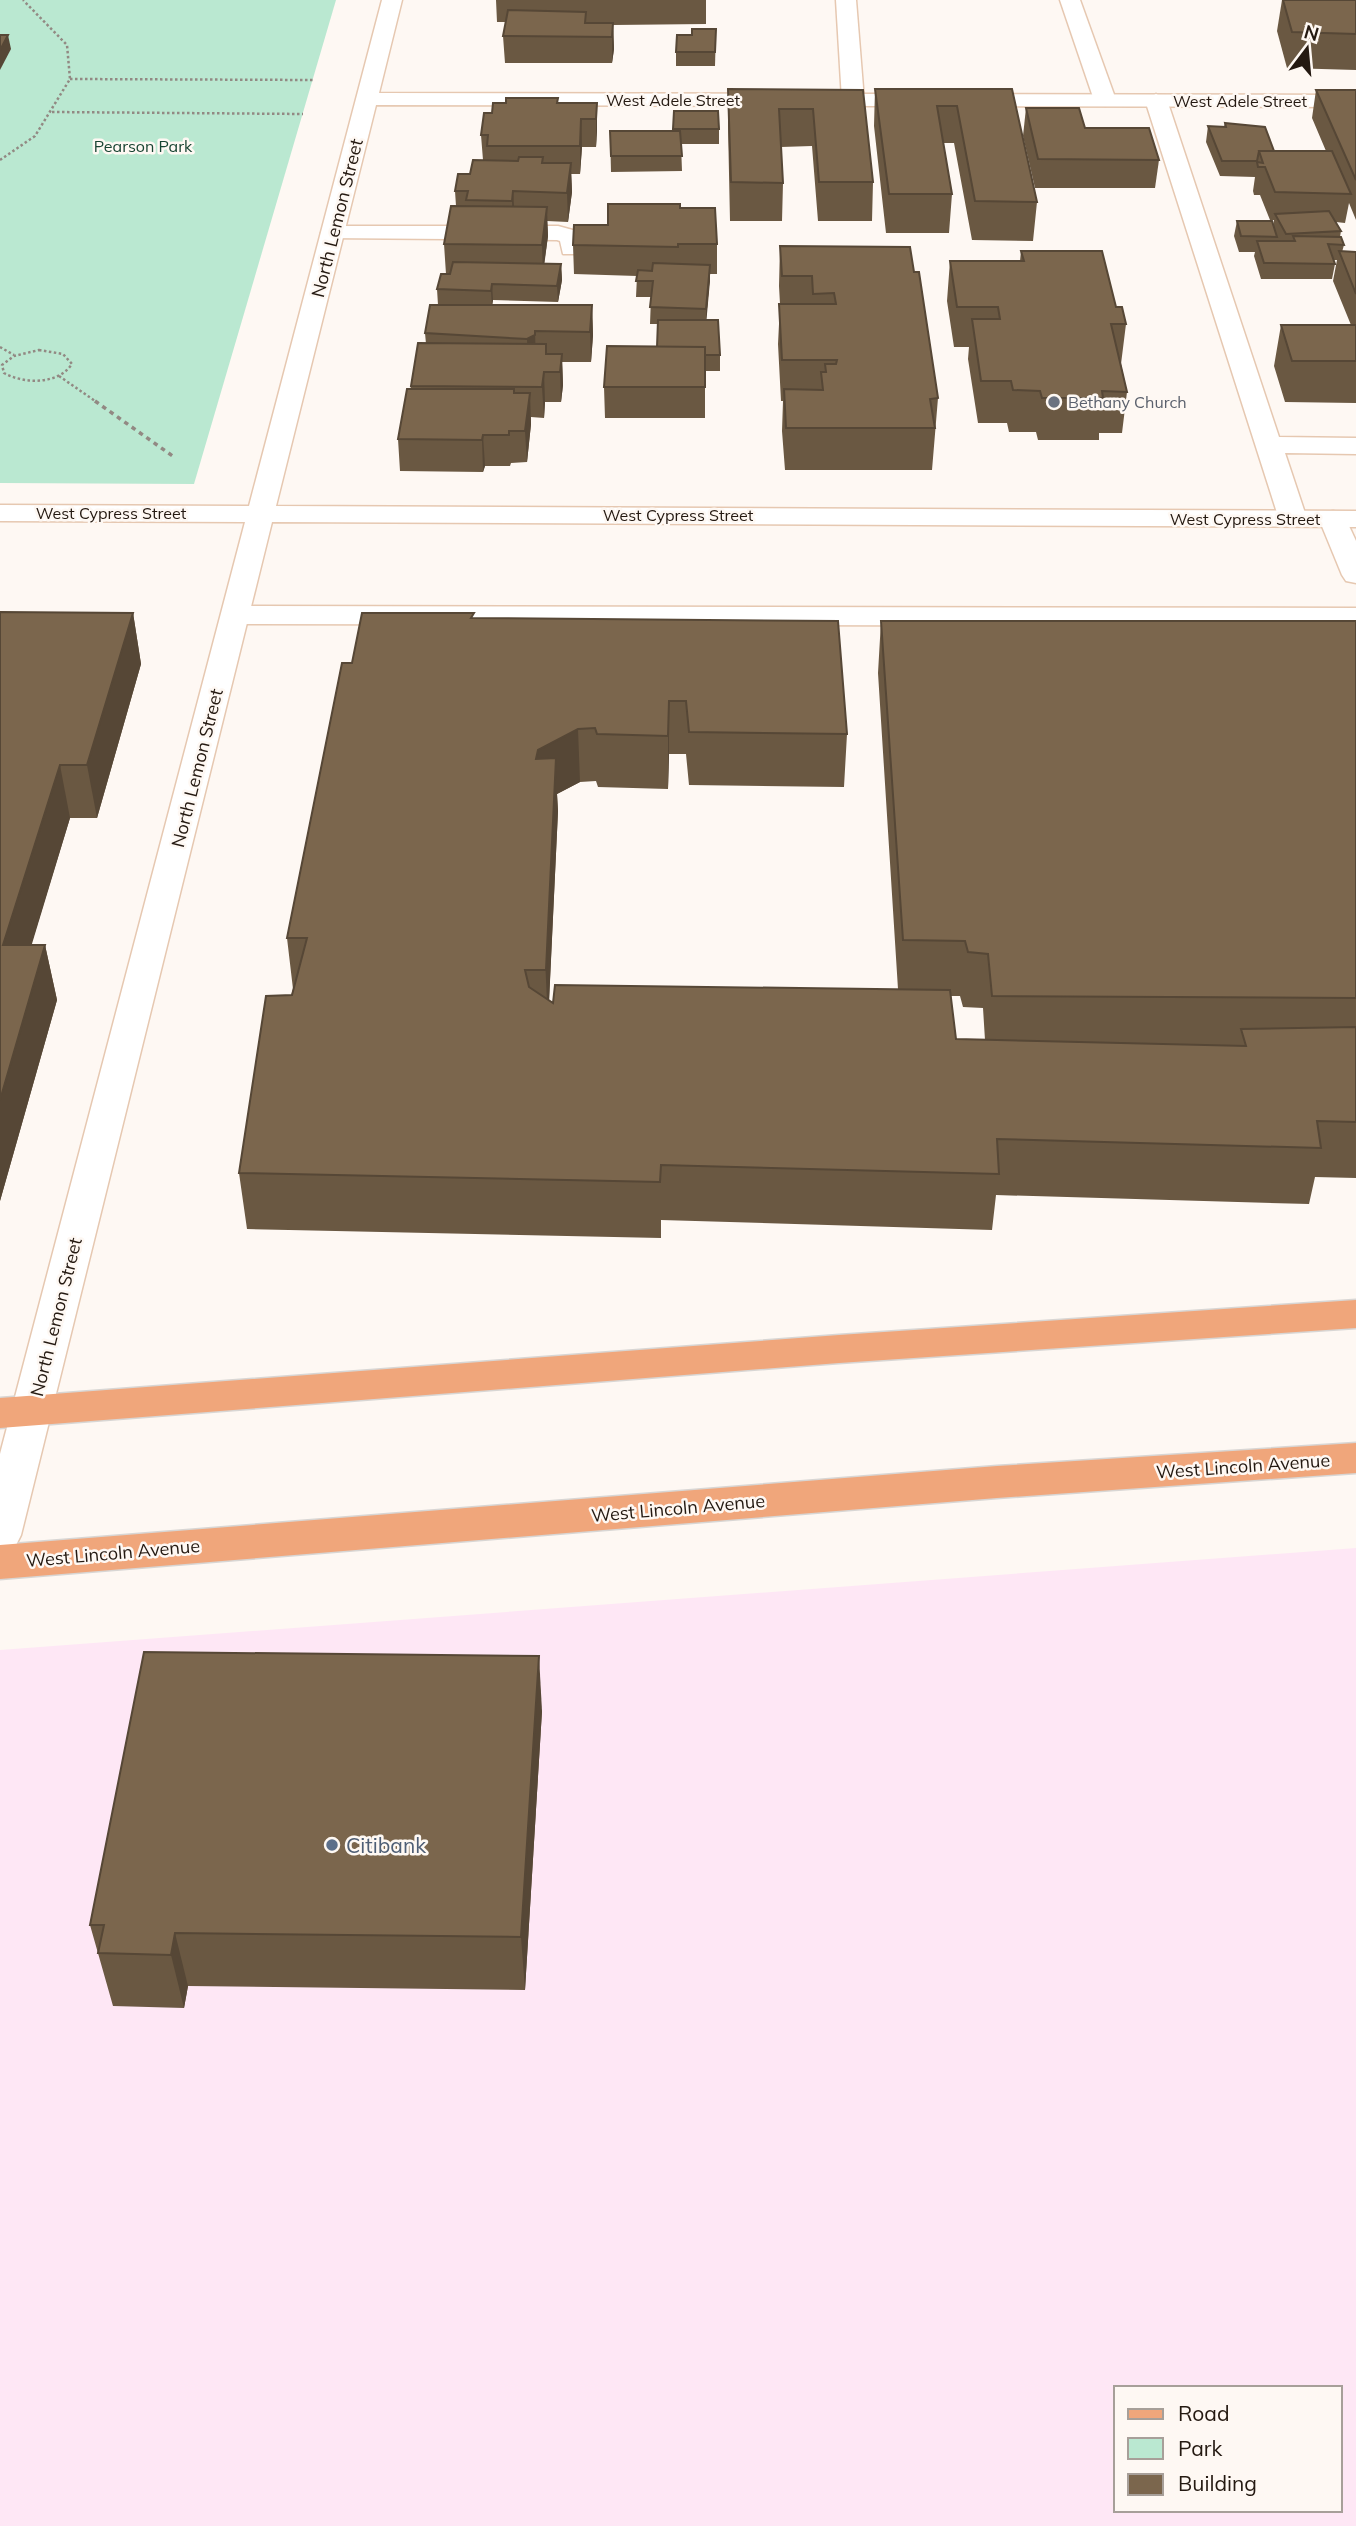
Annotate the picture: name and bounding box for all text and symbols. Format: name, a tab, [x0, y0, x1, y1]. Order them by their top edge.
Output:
north arrow	[1272, 14, 1342, 84]
text: N	[1301, 19, 1322, 46]
street label: West Adele Street	[606, 90, 740, 110]
street label: West Adele Street	[1173, 91, 1307, 111]
park label: Pearson Park	[94, 136, 193, 156]
street label: North Lemon Street	[306, 136, 368, 300]
place label: Bethany Church	[1068, 392, 1187, 412]
marker: Bethany Church	[1046, 394, 1062, 410]
street label: West Cypress Street	[36, 503, 187, 523]
street label: West Cypress Street	[603, 505, 754, 525]
street label: West Cypress Street	[1170, 509, 1321, 529]
street label: North Lemon Street	[166, 686, 228, 850]
street label: North Lemon Street	[25, 1235, 87, 1399]
street label: West Lincoln Avenue	[1155, 1448, 1331, 1484]
street label: West Lincoln Avenue	[590, 1489, 766, 1527]
street label: West Lincoln Avenue	[25, 1534, 201, 1572]
place label: Citibank	[346, 1832, 426, 1858]
marker: Citibank	[324, 1837, 340, 1853]
legend	[1114, 2386, 1342, 2512]
text: Road	[1178, 2400, 1229, 2426]
text: Park	[1178, 2435, 1222, 2461]
text: Building	[1178, 2470, 1257, 2496]

